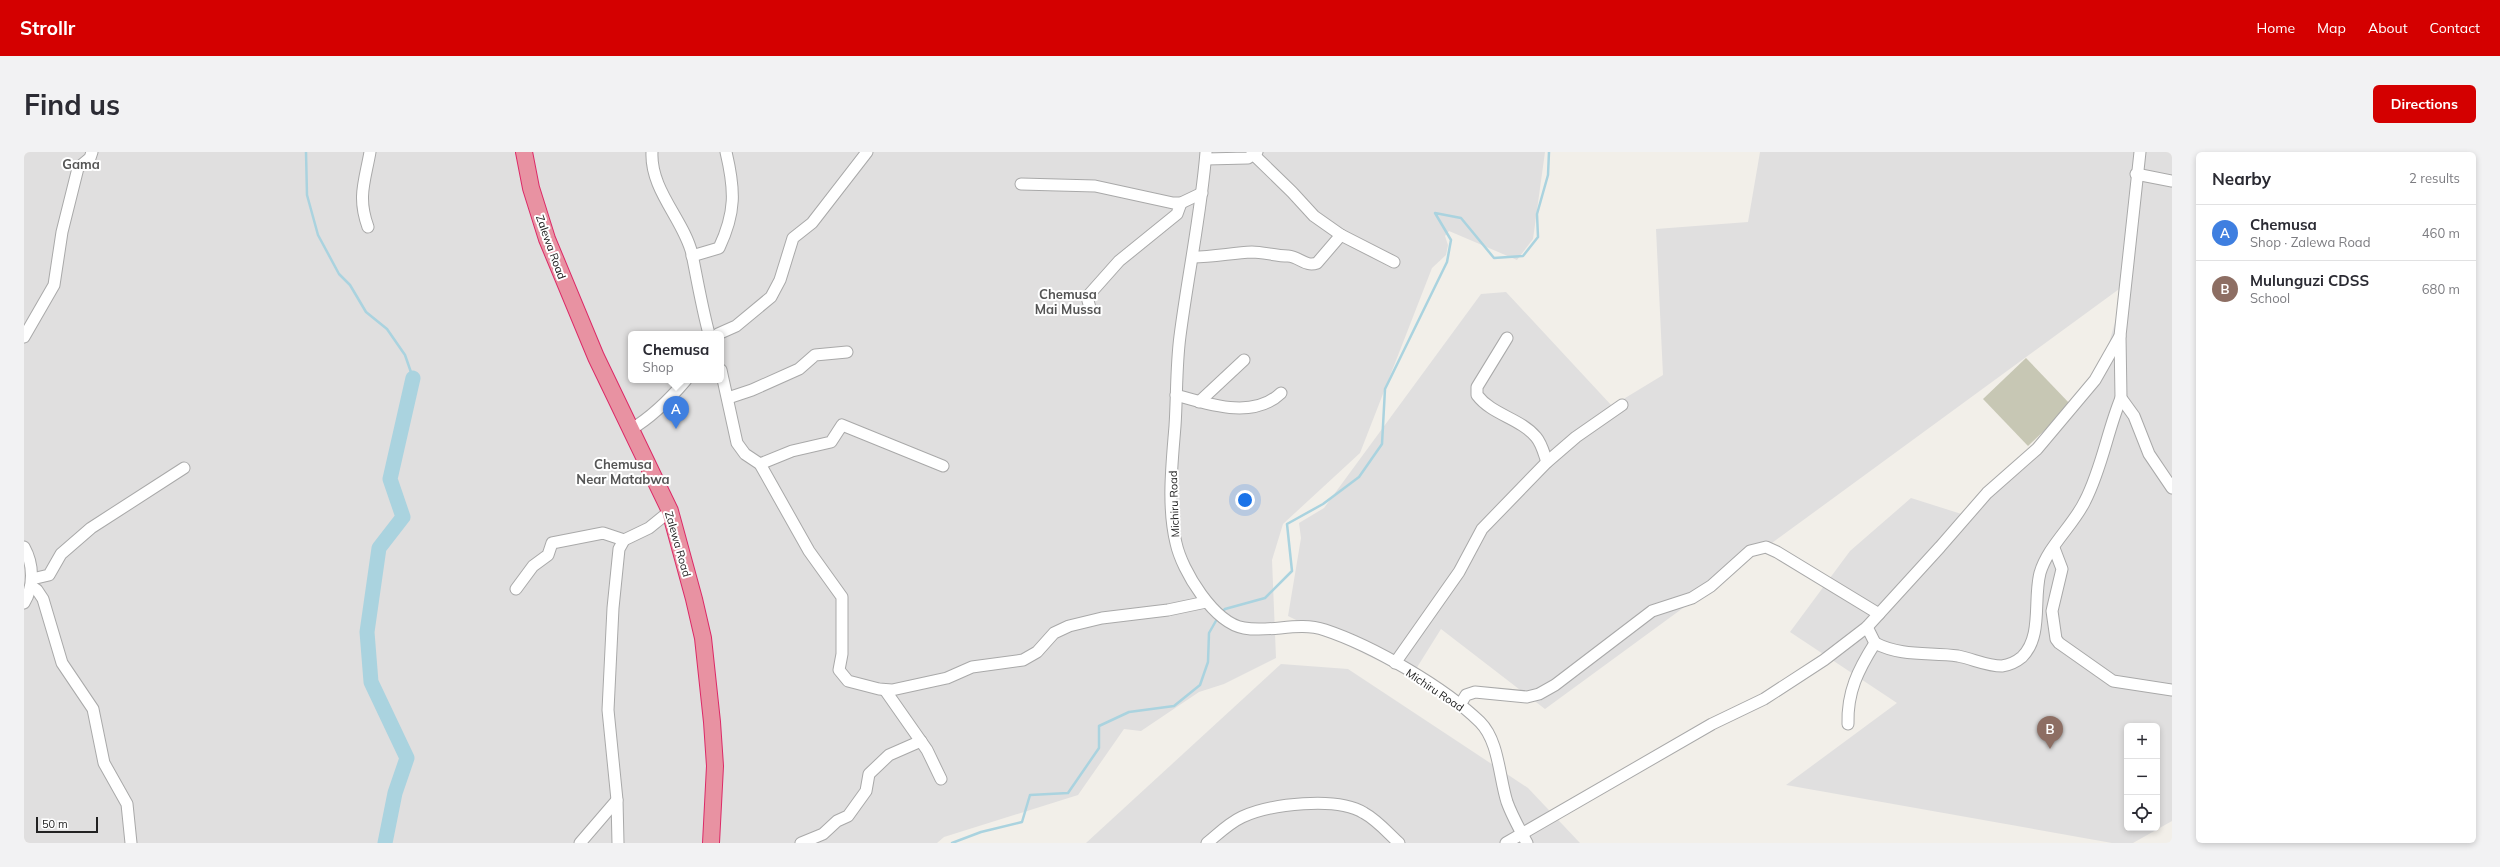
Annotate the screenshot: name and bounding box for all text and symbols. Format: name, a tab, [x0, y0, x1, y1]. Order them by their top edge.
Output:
text: Strollr	[20, 16, 75, 40]
text: Home	[2256, 19, 2295, 37]
text: Map	[2317, 19, 2346, 37]
text: About	[2368, 19, 2408, 37]
text: Contact	[2430, 19, 2480, 37]
button: Directions	[2373, 85, 2476, 123]
text: Find us	[24, 87, 120, 122]
district label: Gama	[62, 156, 100, 172]
text: Nearby	[2212, 168, 2271, 189]
text: 2 results	[2409, 170, 2460, 186]
street label: Zalewa Road	[533, 213, 569, 281]
text: Chemusa	[2250, 215, 2317, 234]
text: A	[2220, 225, 2230, 241]
text: 460 m	[2422, 225, 2460, 241]
text: Shop · Zalewa Road	[2250, 234, 2370, 250]
text: Mulunguzi CDSS	[2250, 271, 2369, 290]
text: B	[2221, 281, 2229, 297]
text: 680 m	[2422, 281, 2460, 297]
district label: Chemusa Mai Mussa	[1035, 286, 1101, 317]
text: School	[2250, 290, 2290, 306]
popup	[628, 331, 724, 383]
text: Chemusa	[643, 340, 709, 359]
text: Shop	[643, 359, 674, 375]
pin: A	[663, 396, 689, 429]
district label: Chemusa Near Matabwa	[576, 456, 670, 487]
street label: Michiru Road	[1166, 470, 1182, 538]
your location	[1235, 490, 1255, 510]
street label: Zalewa Road	[662, 510, 694, 578]
street label: Michiru Road	[1403, 666, 1467, 714]
pin: B	[2037, 716, 2063, 749]
map controls	[2124, 723, 2160, 831]
button: +	[2124, 723, 2160, 759]
button: −	[2124, 759, 2160, 795]
button: locate	[2124, 795, 2160, 831]
scale bar	[36, 815, 98, 834]
text: 50 m	[42, 817, 68, 831]

